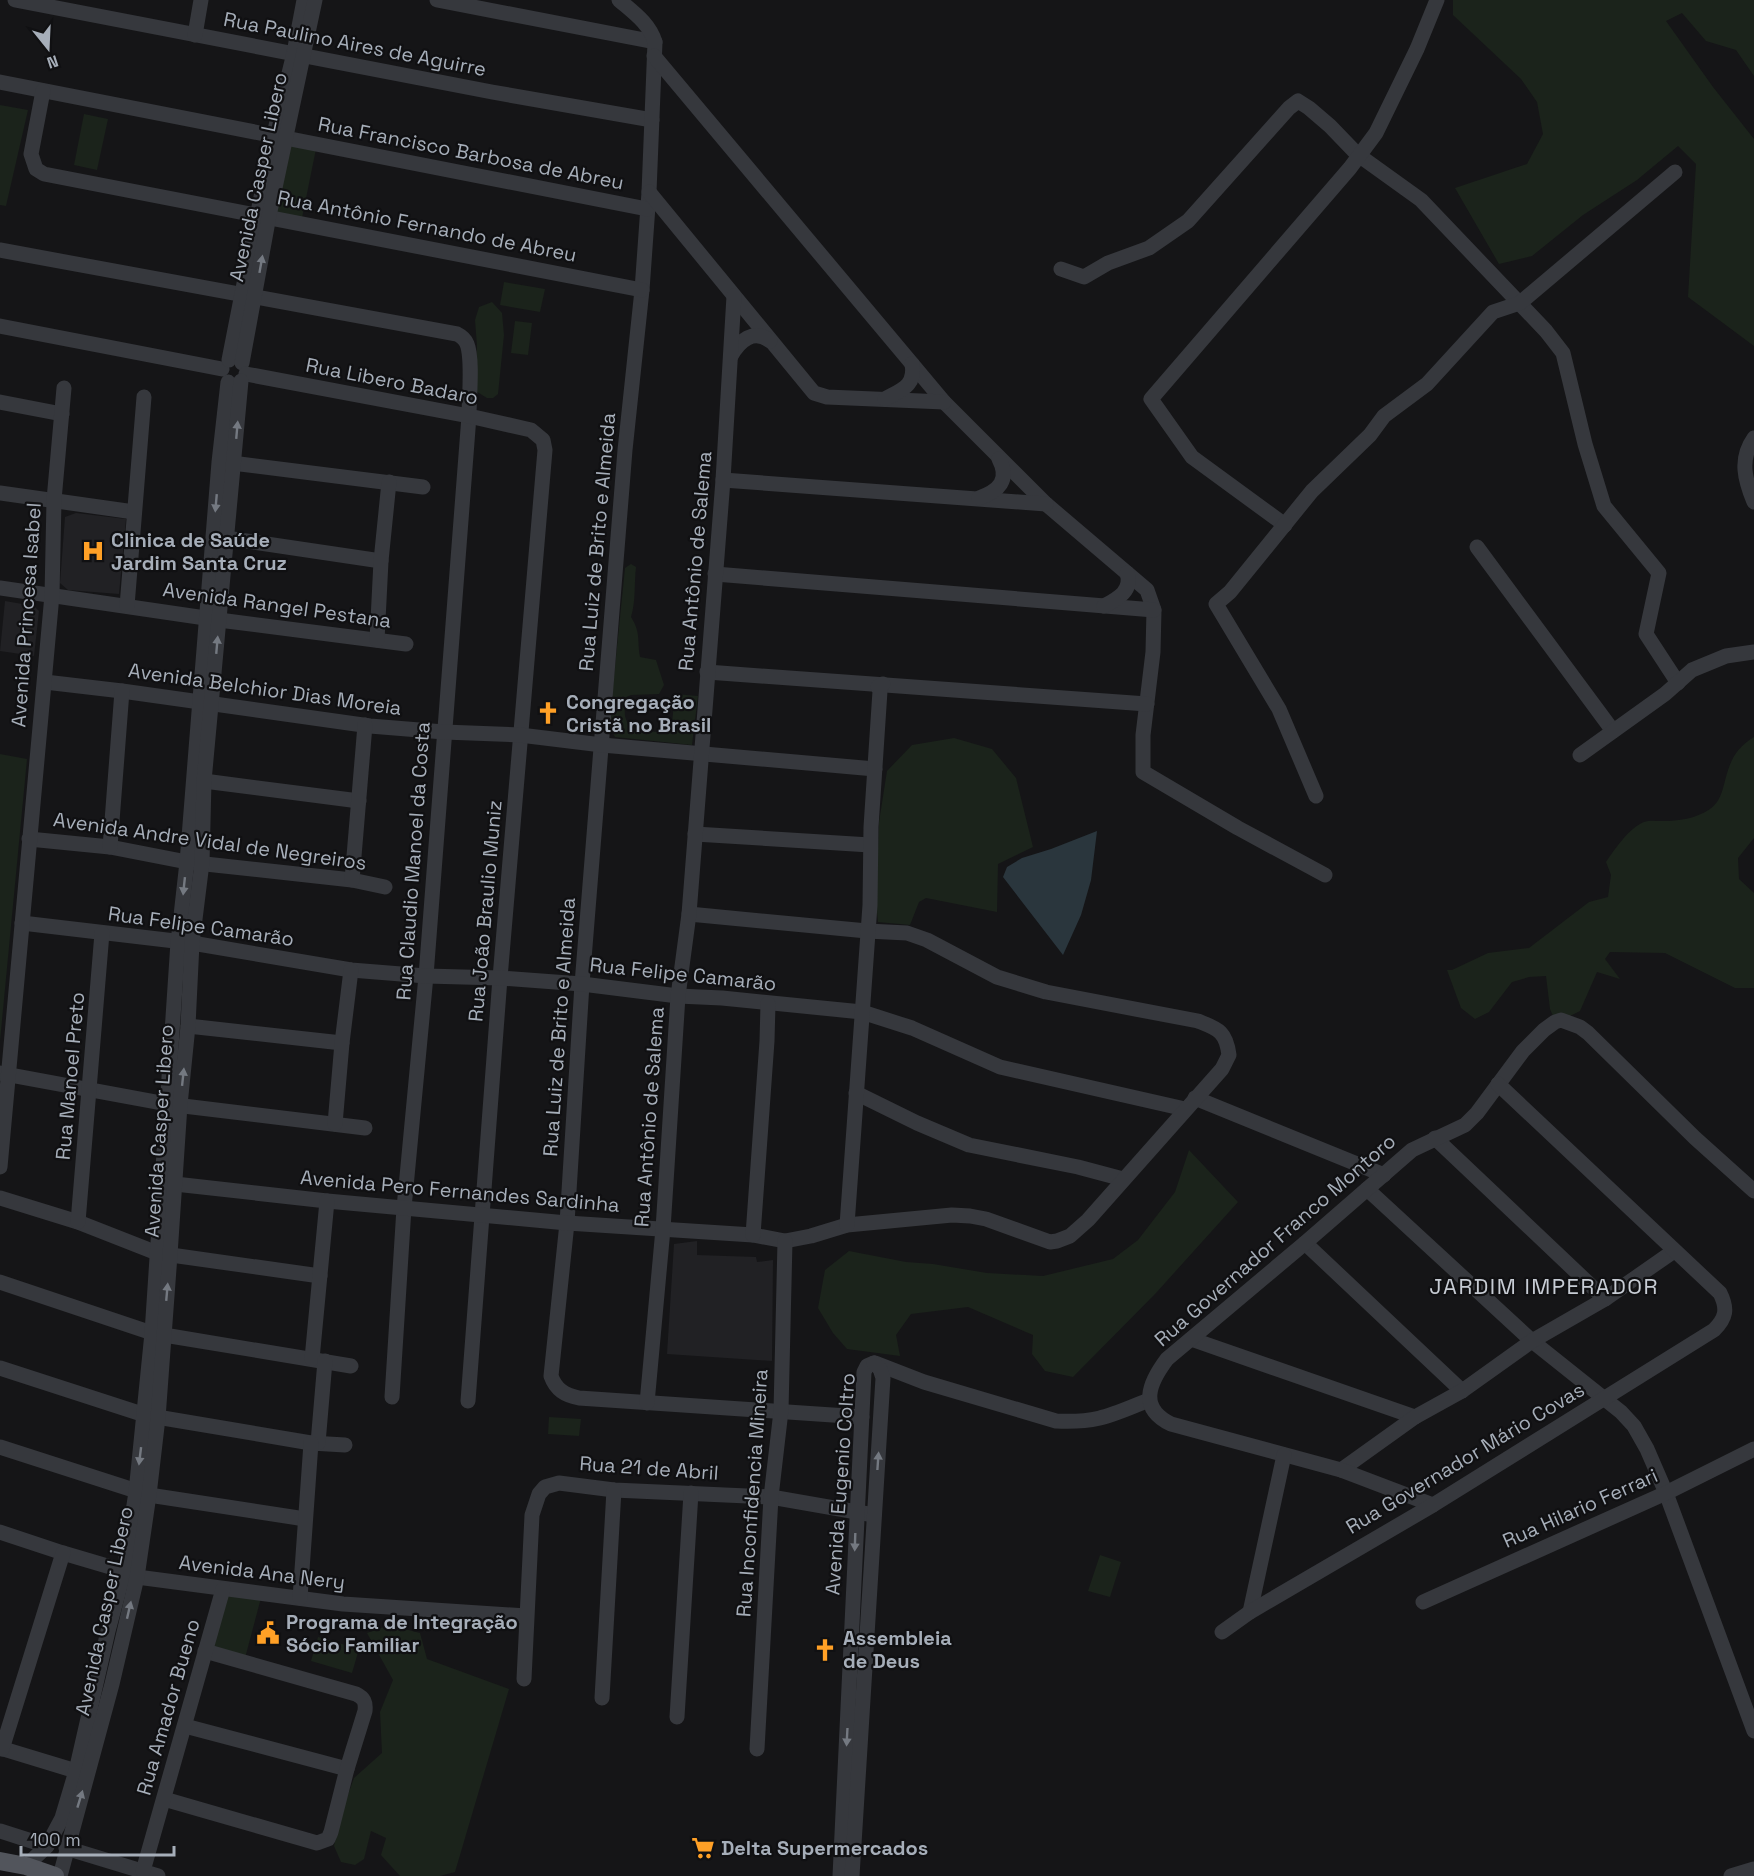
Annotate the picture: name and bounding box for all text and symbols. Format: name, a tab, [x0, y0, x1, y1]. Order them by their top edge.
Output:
street label: Rua Paulino Aires de Aguirre	[221, 6, 489, 82]
north arrow	[18, 18, 78, 78]
text: N	[44, 50, 61, 73]
street label: Avenida Casper Libero	[223, 70, 293, 284]
street label: Rua Francisco Barbosa de Abreu	[316, 111, 626, 195]
street label: Rua Antônio Fernando de Abreu	[275, 184, 579, 268]
one-way arrow	[257, 254, 266, 273]
street label: Rua Libero Badaro	[304, 352, 480, 410]
street label: Rua Luiz de Brito e Almeida	[573, 412, 621, 672]
one-way arrow	[232, 421, 242, 440]
street label: Rua Antônio de Salema	[672, 450, 718, 672]
one-way arrow	[211, 493, 220, 512]
street label: Avenida Princesa Isabel	[5, 502, 47, 728]
place label: Clinica de Saúde Jardim Santa Cruz	[111, 527, 287, 576]
hospital icon: Clinica de Saúde Jardim Santa Cruz	[80, 538, 106, 564]
street label: Avenida Rangel Pestana	[161, 576, 393, 634]
one-way arrow	[212, 636, 221, 655]
street label: Avenida Belchior Dias Moreia	[127, 657, 403, 721]
place label: Congregação Cristã no Brasil	[566, 689, 711, 738]
church icon: Congregação Cristã no Brasil	[535, 700, 561, 726]
street label: Rua Claudio Manoel da Costa	[390, 721, 436, 1001]
street label: Rua João Braulio Muniz	[462, 799, 508, 1023]
street label: Avenida Andre Vidal de Negreiros	[52, 806, 368, 876]
one-way arrow	[179, 876, 189, 895]
street label: Rua Luiz de Brito e Almeida	[537, 897, 581, 1157]
street label: Rua Felipe Camarão	[106, 900, 296, 952]
street label: Rua Felipe Camarão	[588, 951, 778, 997]
street label: Rua Manoel Preto	[50, 991, 90, 1161]
street label: Rua Antônio de Salema	[628, 1006, 670, 1228]
street label: Avenida Casper Libero	[139, 1024, 179, 1238]
one-way arrow	[178, 1067, 188, 1086]
street label: Rua Governador Franco Montoro	[1149, 1128, 1401, 1352]
street label: Avenida Pero Fernandes Sardinha	[299, 1164, 621, 1218]
district label: JARDIM IMPERADOR	[1429, 1272, 1659, 1300]
one-way arrow	[162, 1283, 172, 1302]
street label: Rua Inconfidencia Mineira	[730, 1368, 774, 1618]
street label: Avenida Eugenio Coltro	[819, 1372, 861, 1596]
street label: Rua Governador Mário Covas	[1341, 1376, 1589, 1540]
one-way arrow	[135, 1446, 145, 1465]
street label: Rua 21 de Abril	[579, 1450, 719, 1486]
one-way arrow	[873, 1452, 883, 1471]
street label: Rua Hilario Ferrari	[1498, 1462, 1662, 1554]
street label: Avenida Casper Libero	[69, 1504, 139, 1718]
one-way arrow	[850, 1533, 860, 1552]
street label: Avenida Ana Nery	[177, 1549, 347, 1595]
one-way arrow	[124, 1601, 134, 1620]
place label: Programa de Integração Sócio Familiar	[286, 1609, 518, 1658]
street label: Rua Amador Bueno	[130, 1616, 206, 1798]
public building icon: Programa de Integração Sócio Familiar	[255, 1620, 281, 1646]
place label: Assembleia de Deus	[843, 1625, 952, 1674]
church icon: Assembleia de Deus	[812, 1637, 838, 1663]
one-way arrow	[842, 1728, 851, 1747]
one-way arrow	[76, 1790, 85, 1808]
scale bar	[21, 1819, 174, 1857]
text: 100 m	[30, 1828, 81, 1851]
supermarket icon: Delta Supermercados	[690, 1835, 716, 1861]
place label: Delta Supermercados	[721, 1835, 928, 1861]

